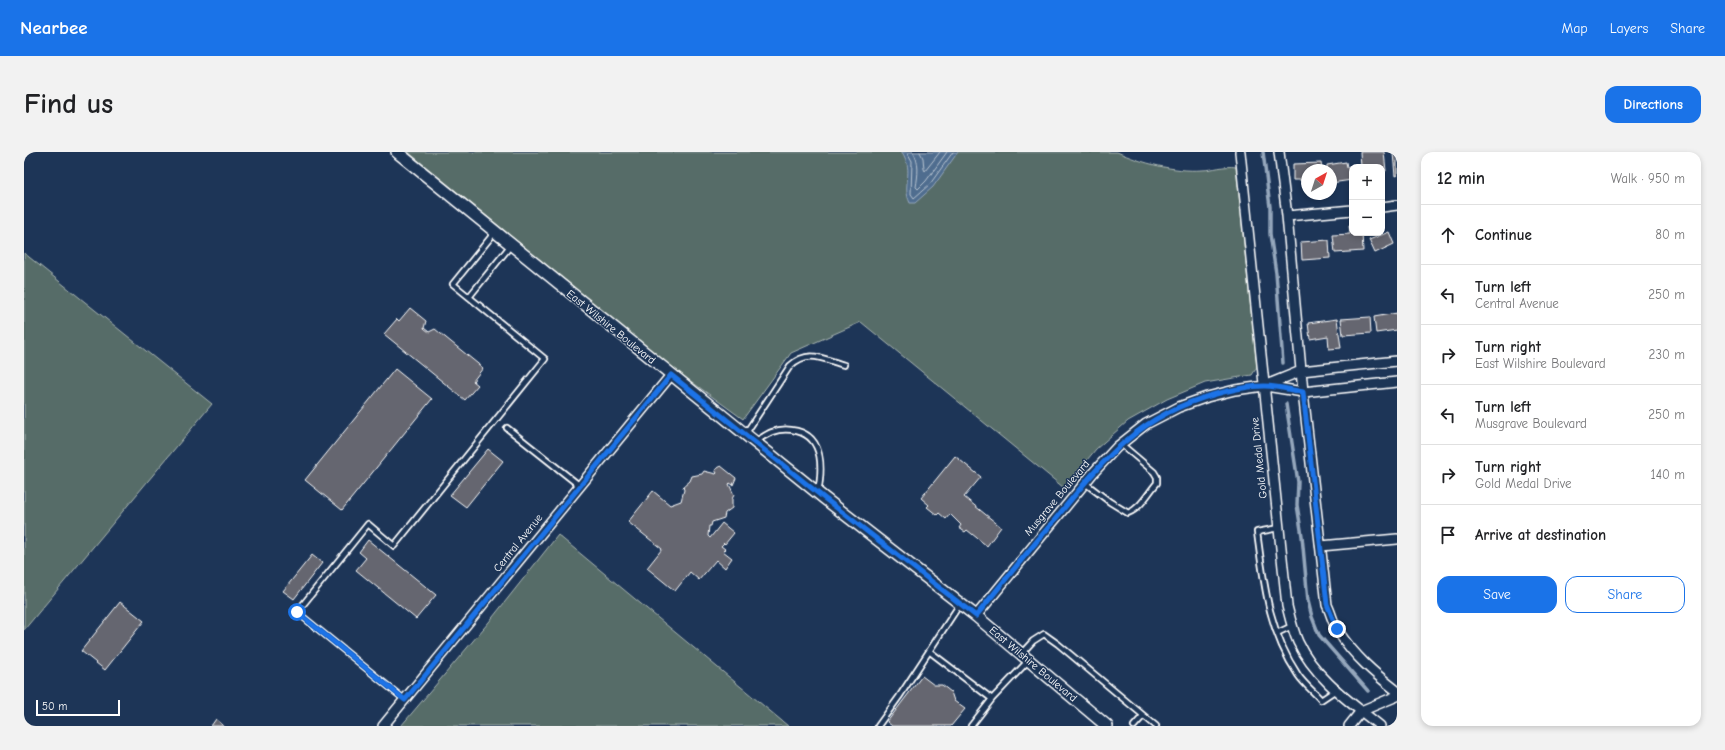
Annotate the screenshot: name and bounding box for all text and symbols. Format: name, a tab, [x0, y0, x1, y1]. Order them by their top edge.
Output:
text: Nearbee	[20, 17, 88, 39]
text: Map	[1561, 20, 1588, 37]
text: Layers	[1610, 20, 1648, 37]
text: Share	[1670, 20, 1705, 37]
button: Directions	[1605, 86, 1701, 123]
text: Find us	[24, 88, 113, 120]
north arrow	[1301, 164, 1337, 200]
map controls	[1349, 164, 1385, 236]
button: +	[1349, 164, 1385, 200]
text: 12 min	[1437, 169, 1485, 188]
text: Walk · 950 m	[1611, 171, 1685, 186]
button: −	[1349, 200, 1385, 236]
icon: ahead	[1437, 224, 1459, 246]
text: Continue	[1475, 226, 1532, 244]
text: 80 m	[1655, 227, 1685, 242]
text: Turn left	[1475, 278, 1531, 296]
icon: left	[1437, 284, 1459, 306]
street label: East Wilshire Boulevard	[564, 287, 658, 367]
text: 250 m	[1648, 287, 1685, 302]
text: Central Avenue	[1475, 296, 1559, 311]
text: Turn right	[1475, 338, 1541, 356]
icon: right	[1437, 344, 1459, 366]
text: 230 m	[1649, 347, 1685, 362]
text: East Wilshire Boulevard	[1475, 356, 1606, 371]
text: Turn left	[1475, 398, 1531, 416]
icon: left	[1437, 404, 1459, 426]
text: 250 m	[1648, 407, 1685, 422]
street label: Gold Medal Drive	[1248, 416, 1270, 499]
text: Musgrave Boulevard	[1475, 416, 1587, 431]
street label: Musgrave Boulevard	[1022, 457, 1093, 538]
text: Turn right	[1475, 458, 1541, 476]
icon: right	[1437, 464, 1459, 486]
text: 140 m	[1651, 467, 1685, 482]
text: Gold Medal Drive	[1475, 476, 1571, 491]
street label: Central Avenue	[491, 511, 546, 575]
icon: arrive	[1437, 524, 1459, 546]
text: Arrive at destination	[1475, 526, 1606, 544]
button: Save	[1437, 576, 1557, 613]
button: Share	[1565, 576, 1685, 613]
route start	[288, 603, 306, 621]
route end	[1328, 620, 1346, 638]
street label: East Wilshire Boulevard	[986, 623, 1080, 705]
scale bar	[36, 698, 120, 717]
text: 50 m	[42, 700, 67, 713]

